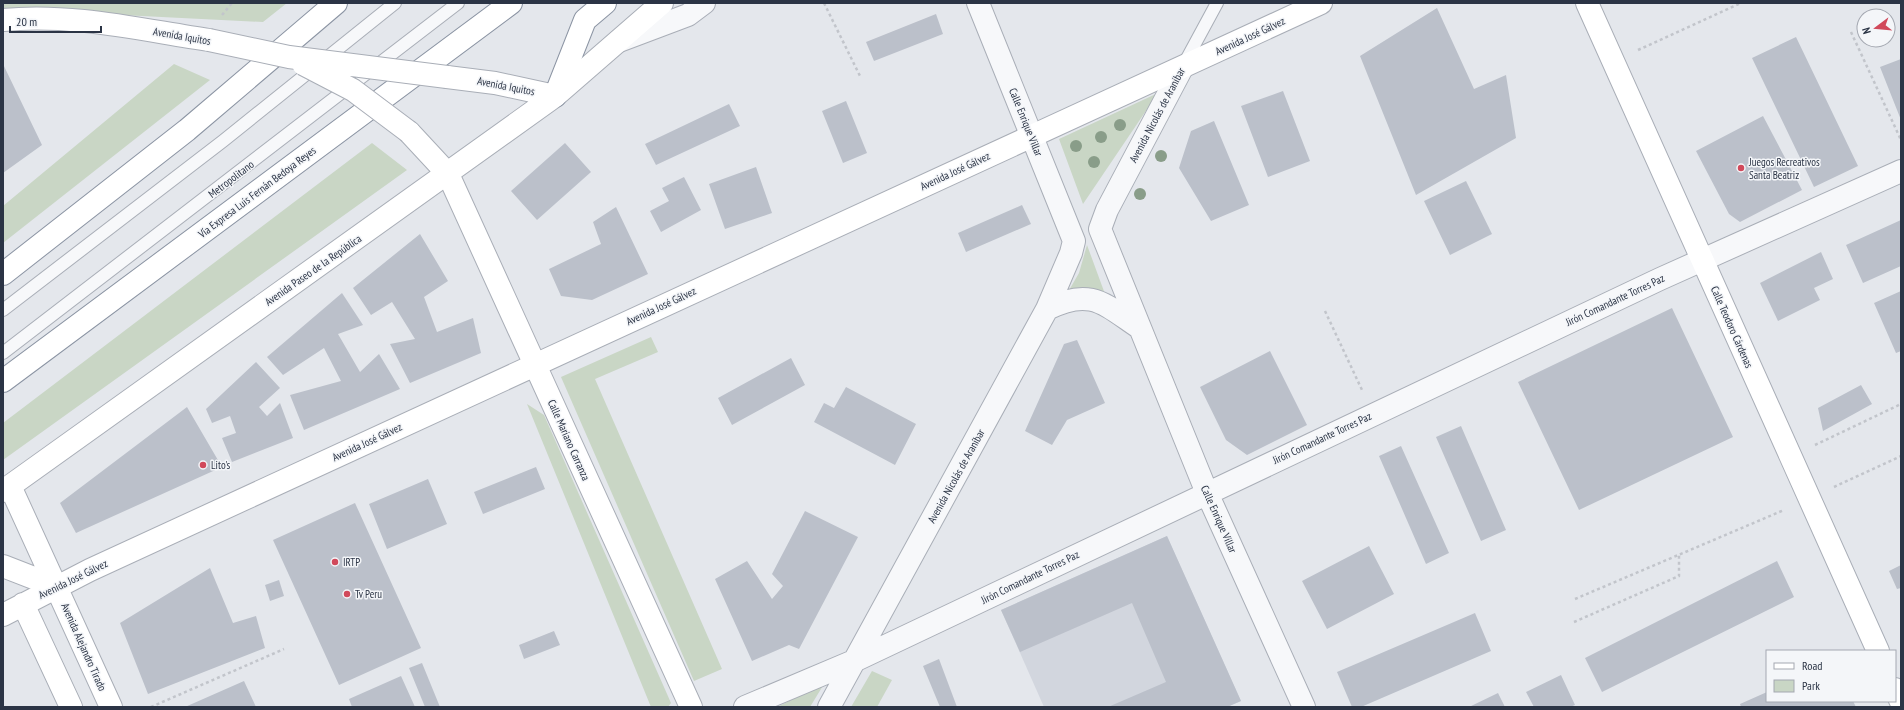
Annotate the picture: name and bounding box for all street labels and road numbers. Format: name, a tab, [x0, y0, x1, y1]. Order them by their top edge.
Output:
street label: Avenida José Gálvez	[1213, 14, 1287, 58]
street label: Avenida Iquitos	[152, 24, 212, 48]
street label: Avenida Nicolás de Araníbar	[1126, 65, 1188, 165]
street label: Avenida Iquitos	[476, 74, 536, 98]
street label: Calle Enrique Villar	[1006, 86, 1046, 158]
street label: Vía Expresa Luis Fernán Bedoya Reyes	[195, 143, 319, 241]
street label: Avenida José Gálvez	[918, 149, 992, 193]
street label: Metropolitano	[205, 157, 257, 201]
street label: Avenida Paseo de la República	[262, 231, 364, 309]
street label: Jirón Comandante Torres Paz	[1562, 271, 1667, 329]
street label: Avenida José Gálvez	[624, 284, 698, 328]
street label: Calle Teodoro Cárdenas	[1708, 284, 1756, 370]
street label: Calle Mariano Carranza	[545, 397, 593, 483]
street label: Jirón Comandante Torres Paz	[1269, 409, 1374, 467]
street label: Avenida José Gálvez	[330, 420, 404, 464]
street label: Avenida Nicolás de Araníbar	[924, 426, 988, 526]
street label: Calle Enrique Villar	[1198, 483, 1240, 555]
street label: Jirón Comandante Torres Paz	[978, 547, 1081, 607]
street label: Avenida José Gálvez	[36, 556, 110, 602]
street label: Avenida Alejandro Tirado	[58, 601, 110, 693]

